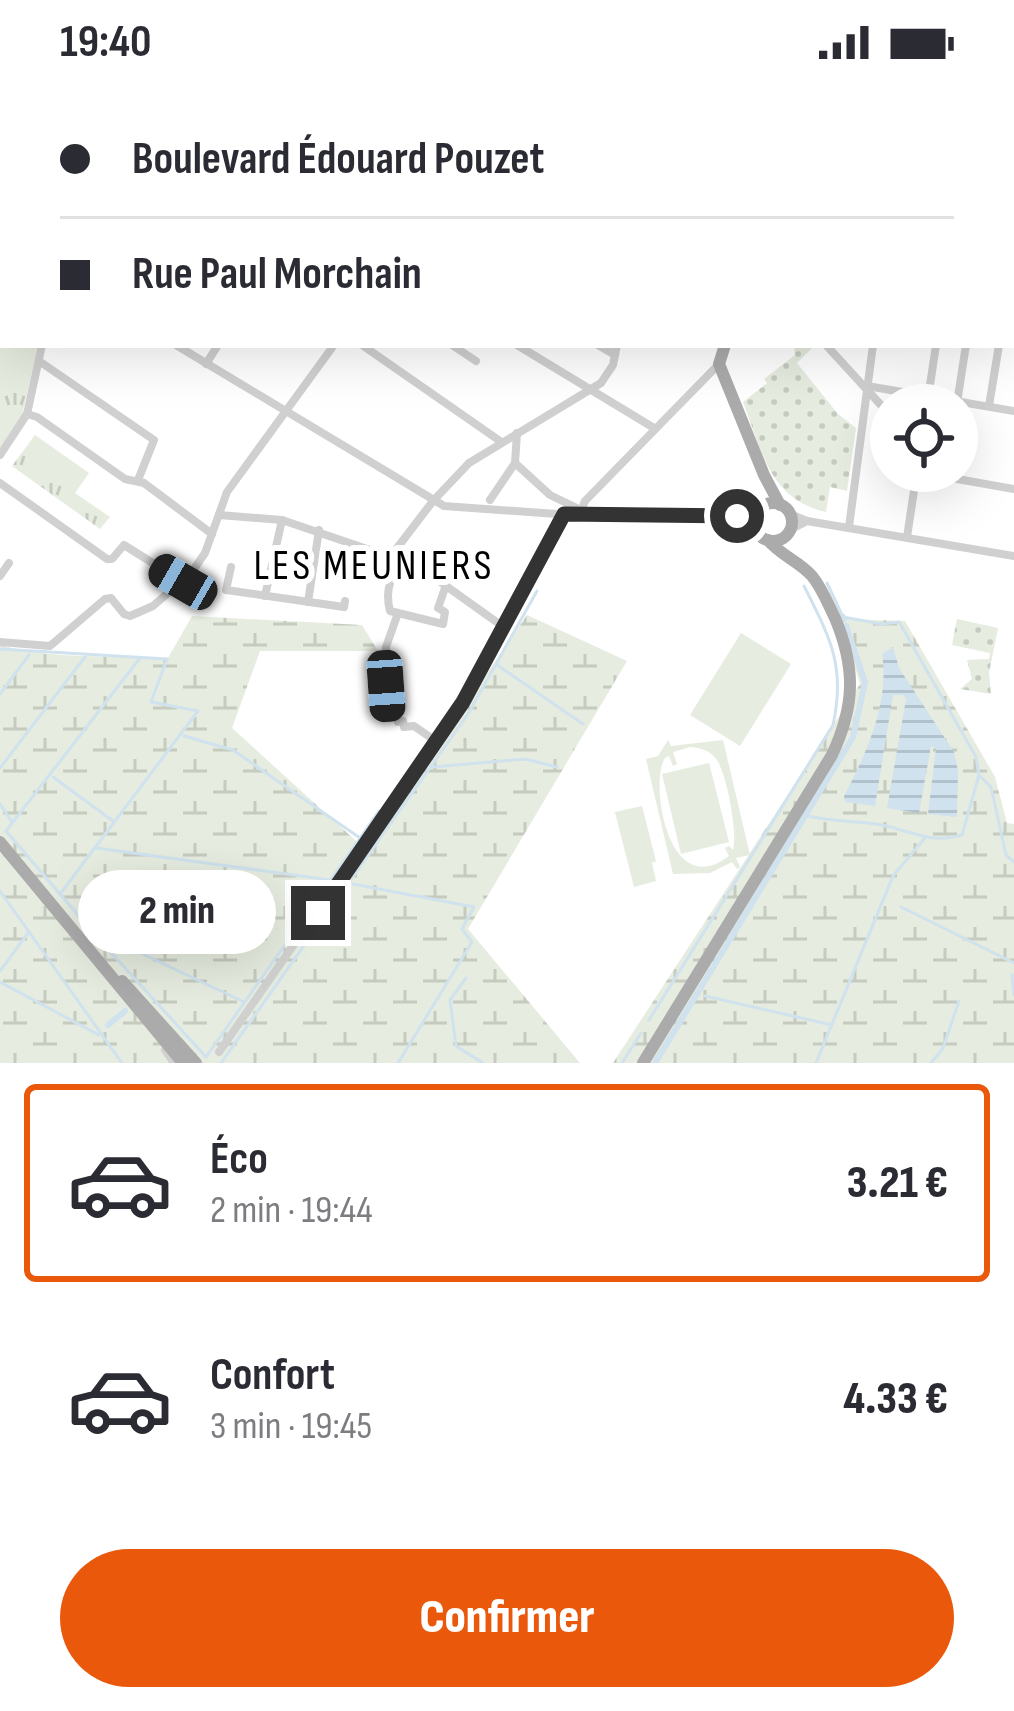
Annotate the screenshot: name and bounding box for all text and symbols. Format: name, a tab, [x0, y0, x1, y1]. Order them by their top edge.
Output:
text: 19:40	[60, 15, 151, 70]
text: Boulevard Édouard Pouzet	[132, 132, 544, 187]
text: Rue Paul Morchain	[132, 247, 422, 302]
map controls	[870, 384, 978, 492]
button: locate	[870, 384, 978, 492]
route start	[710, 489, 764, 543]
district label: LES MEUNIERS	[253, 541, 495, 592]
car	[143, 548, 223, 616]
car	[366, 649, 406, 723]
callout: 2 min	[78, 871, 276, 955]
route end	[291, 886, 345, 940]
text: 2 min	[139, 888, 215, 935]
icon: car	[66, 1129, 174, 1237]
text: Éco	[210, 1132, 268, 1187]
text: 3.21 €	[847, 1156, 948, 1211]
text: 2 min · 19:44	[210, 1187, 372, 1234]
icon: car	[66, 1345, 174, 1453]
text: Confort	[210, 1348, 335, 1403]
text: 4.33 €	[843, 1372, 948, 1427]
text: 3 min · 19:45	[210, 1403, 372, 1450]
button: Confirmer	[60, 1549, 954, 1687]

